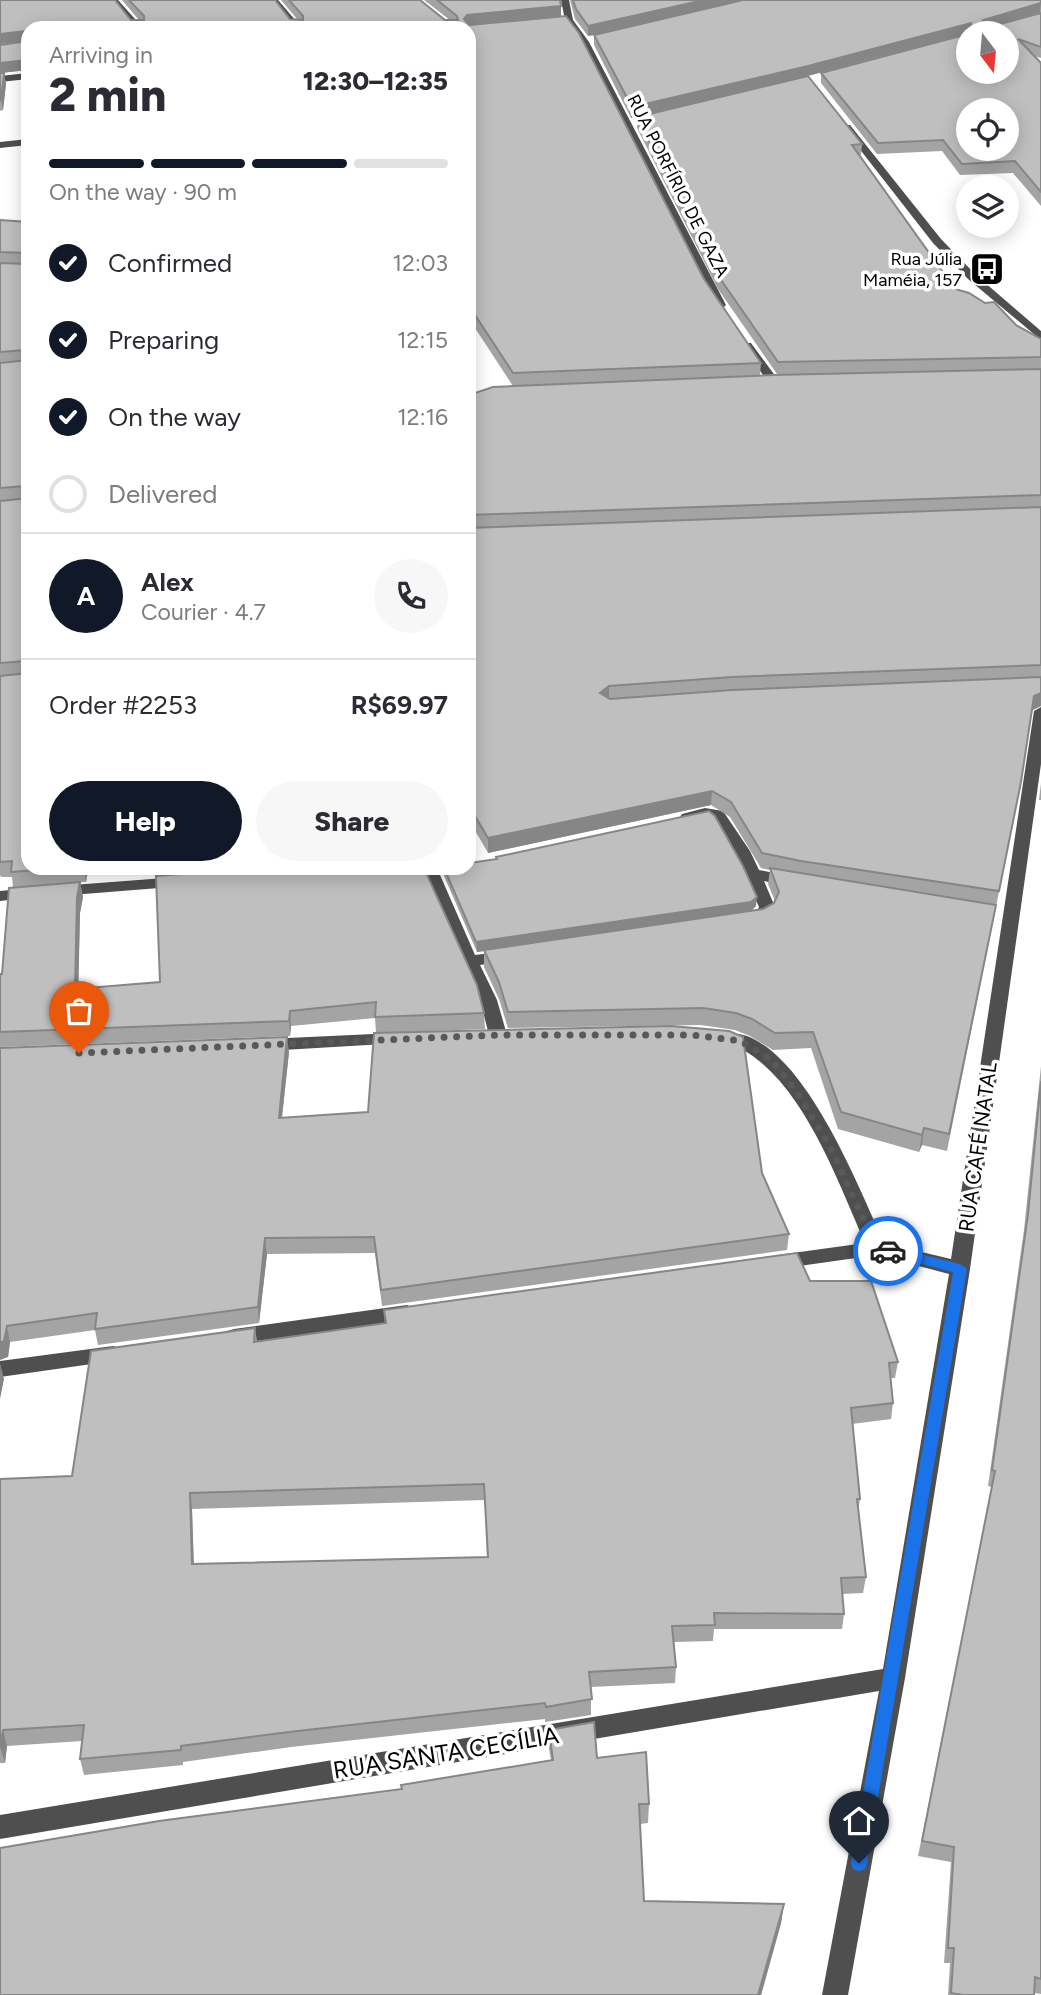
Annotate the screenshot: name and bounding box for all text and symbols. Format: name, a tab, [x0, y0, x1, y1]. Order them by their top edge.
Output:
north arrow	[956, 21, 1018, 84]
map controls	[956, 21, 1019, 238]
text: Arriving in	[49, 41, 153, 69]
text: 12:30–12:35	[303, 65, 448, 97]
text: 2 min	[49, 67, 166, 123]
street label: RUA PORFÍRIO DE GAZA	[622, 91, 734, 281]
button: locate	[956, 98, 1019, 161]
button: layers	[956, 175, 1019, 238]
text: On the way · 90 m	[49, 178, 237, 206]
icon: check	[49, 244, 87, 282]
text: Confirmed	[108, 247, 232, 279]
place label: Rua Júlia Maméia, 157	[863, 248, 962, 291]
text: 12:03	[393, 249, 448, 277]
bus stop icon: Rua Júlia Maméia, 157	[968, 250, 1006, 288]
icon: check	[49, 321, 87, 359]
text: Preparing	[108, 324, 219, 356]
text: 12:15	[397, 326, 448, 354]
icon: check	[49, 398, 87, 436]
text: On the way	[108, 401, 241, 433]
text: 12:16	[397, 403, 448, 431]
text: Delivered	[108, 478, 217, 510]
button: phone	[374, 559, 448, 633]
text: Alex	[141, 566, 194, 598]
text: A	[77, 580, 95, 612]
text: Courier · 4.7	[141, 598, 266, 626]
text: Order #2253	[49, 689, 197, 721]
text: R$69.97	[351, 689, 448, 721]
button: Help	[49, 781, 242, 861]
button: Share	[256, 781, 448, 861]
pin	[49, 981, 109, 1053]
icon: bag	[60, 992, 98, 1030]
street label: RUA CAFÉ NATAL	[953, 1060, 1002, 1233]
courier	[853, 1216, 923, 1286]
icon: car	[869, 1232, 907, 1270]
street label: RUA SANTA CECÍLIA	[331, 1720, 562, 1785]
pin	[829, 1791, 889, 1863]
icon: home	[840, 1802, 878, 1840]

